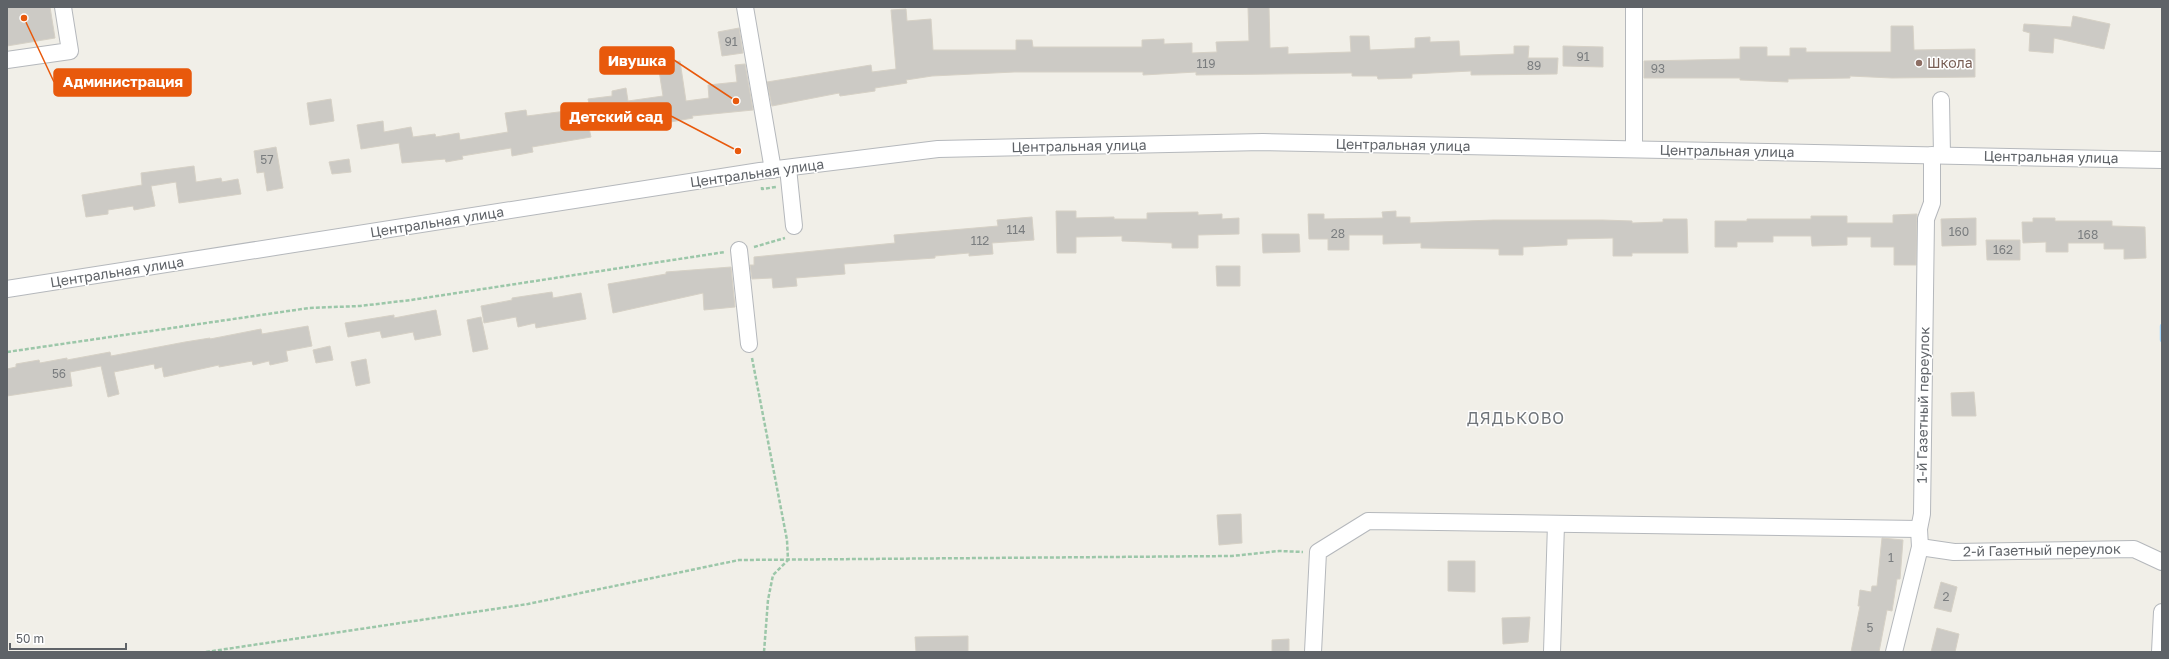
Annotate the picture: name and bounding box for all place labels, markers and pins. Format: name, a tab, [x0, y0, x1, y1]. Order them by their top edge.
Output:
callout: Ивушка	[600, 47, 674, 74]
place label: Школа	[1927, 54, 1973, 71]
marker: Школа	[1914, 58, 1924, 68]
callout: Администрация	[54, 69, 191, 96]
callout: Детский сад	[561, 103, 671, 130]

